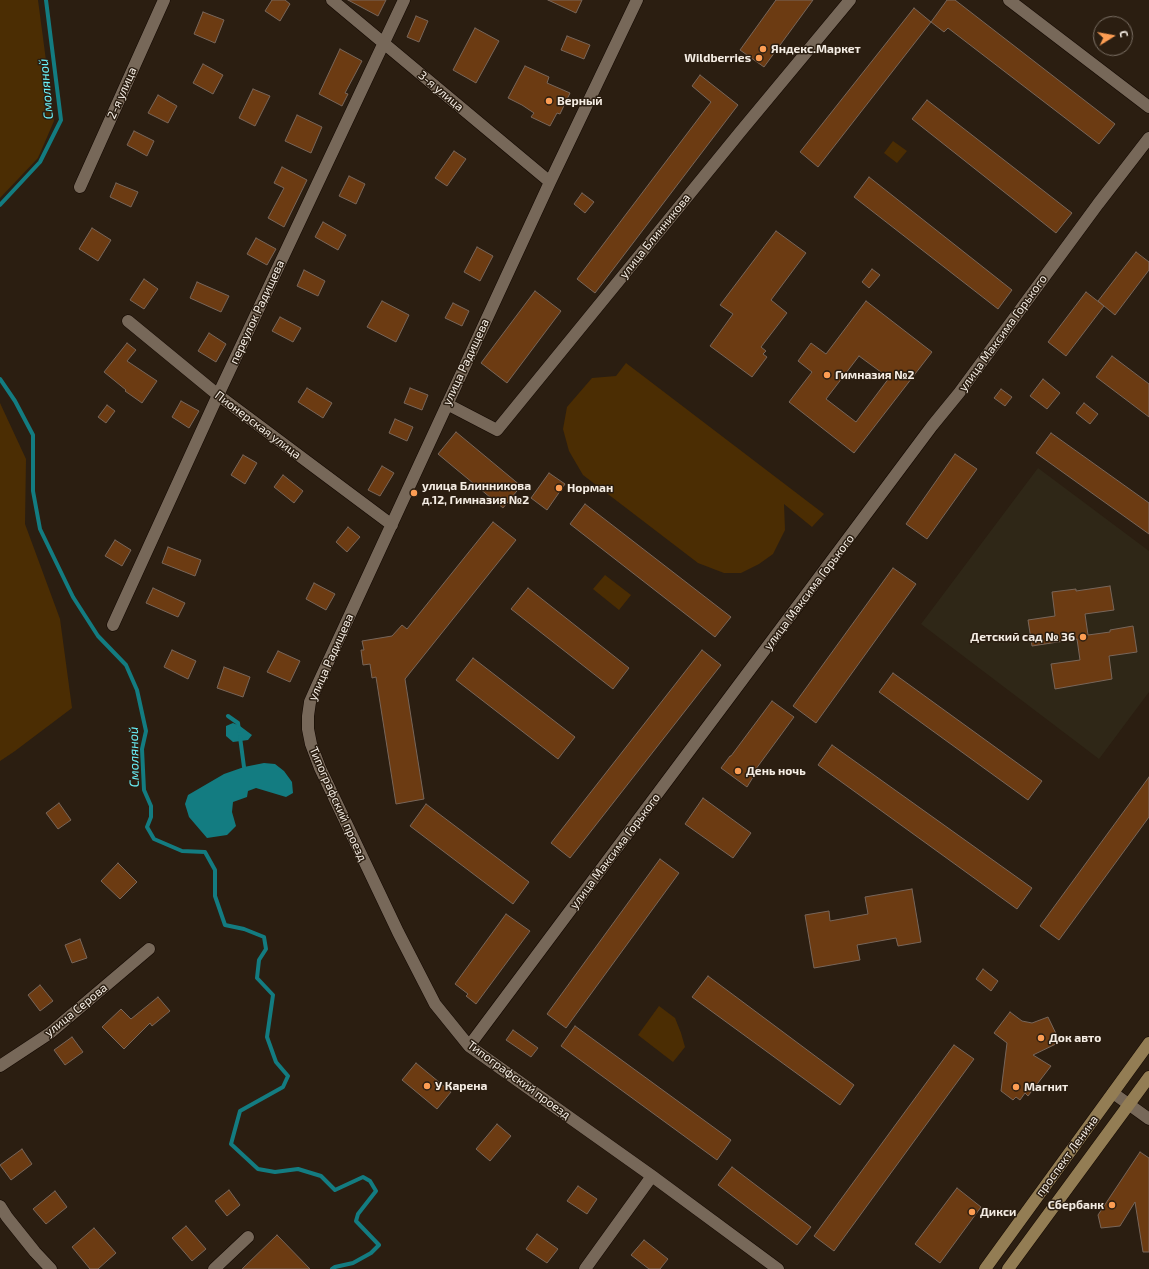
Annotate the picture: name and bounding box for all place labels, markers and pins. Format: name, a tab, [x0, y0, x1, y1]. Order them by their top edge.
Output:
place label: Яндекс.Маркет	[771, 42, 861, 56]
marker: Яндекс.Маркет	[758, 44, 768, 54]
place label: Wildberries	[684, 51, 751, 65]
marker: Wildberries	[754, 53, 764, 63]
place label: Верный	[557, 94, 603, 108]
marker: Верный	[544, 96, 554, 106]
place label: Гимназия №2	[835, 368, 914, 382]
marker: Гимназия №2	[822, 370, 832, 380]
place label: улица Блинникова д.12, Гимназия №2	[422, 479, 531, 507]
place label: Норман	[567, 481, 613, 495]
marker: Норман	[554, 483, 564, 493]
marker: улица Блинникова д.12, Гимназия №2	[409, 488, 419, 498]
place label: Детский сад № 36	[970, 630, 1075, 644]
marker: Детский сад № 36	[1078, 632, 1088, 642]
place label: День ночь	[746, 764, 806, 778]
marker: День ночь	[733, 766, 743, 776]
place label: Док авто	[1049, 1031, 1101, 1045]
marker: Док авто	[1036, 1033, 1046, 1043]
place label: У Карена	[435, 1079, 487, 1093]
place label: Магнит	[1024, 1080, 1068, 1094]
marker: У Карена	[422, 1081, 432, 1091]
marker: Магнит	[1011, 1082, 1021, 1092]
place label: Сбербанк	[1048, 1198, 1104, 1212]
marker: Сбербанк	[1107, 1200, 1117, 1210]
place label: Дикси	[980, 1205, 1016, 1219]
marker: Дикси	[967, 1207, 977, 1217]

